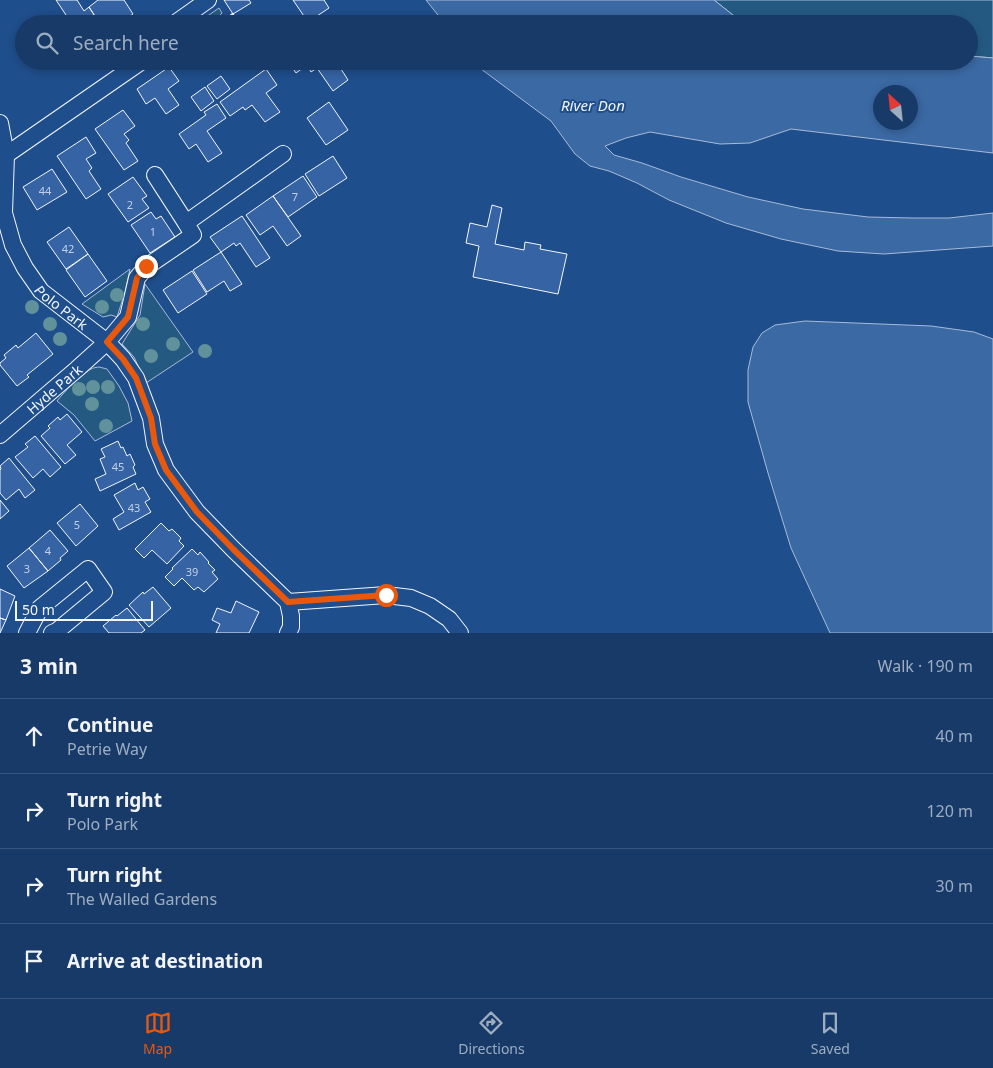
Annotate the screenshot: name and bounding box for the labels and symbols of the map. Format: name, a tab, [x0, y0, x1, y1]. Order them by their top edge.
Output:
north arrow	[873, 85, 918, 130]
water label: River Don	[561, 95, 625, 115]
house number: 44	[39, 183, 52, 198]
house number: 7	[292, 189, 298, 204]
house number: 2	[127, 197, 133, 212]
house number: 1	[150, 224, 156, 239]
house number: 42	[62, 241, 74, 256]
route end	[135, 255, 158, 278]
street label: Polo Park	[30, 281, 93, 334]
street label: Hyde Park	[22, 359, 86, 418]
house number: 45	[112, 459, 124, 474]
house number: 43	[128, 500, 140, 515]
house number: 5	[74, 517, 80, 532]
house number: 4	[45, 543, 52, 558]
house number: 3	[24, 561, 30, 576]
house number: 39	[186, 564, 198, 579]
route start	[375, 584, 398, 607]
scale bar	[15, 598, 152, 621]

